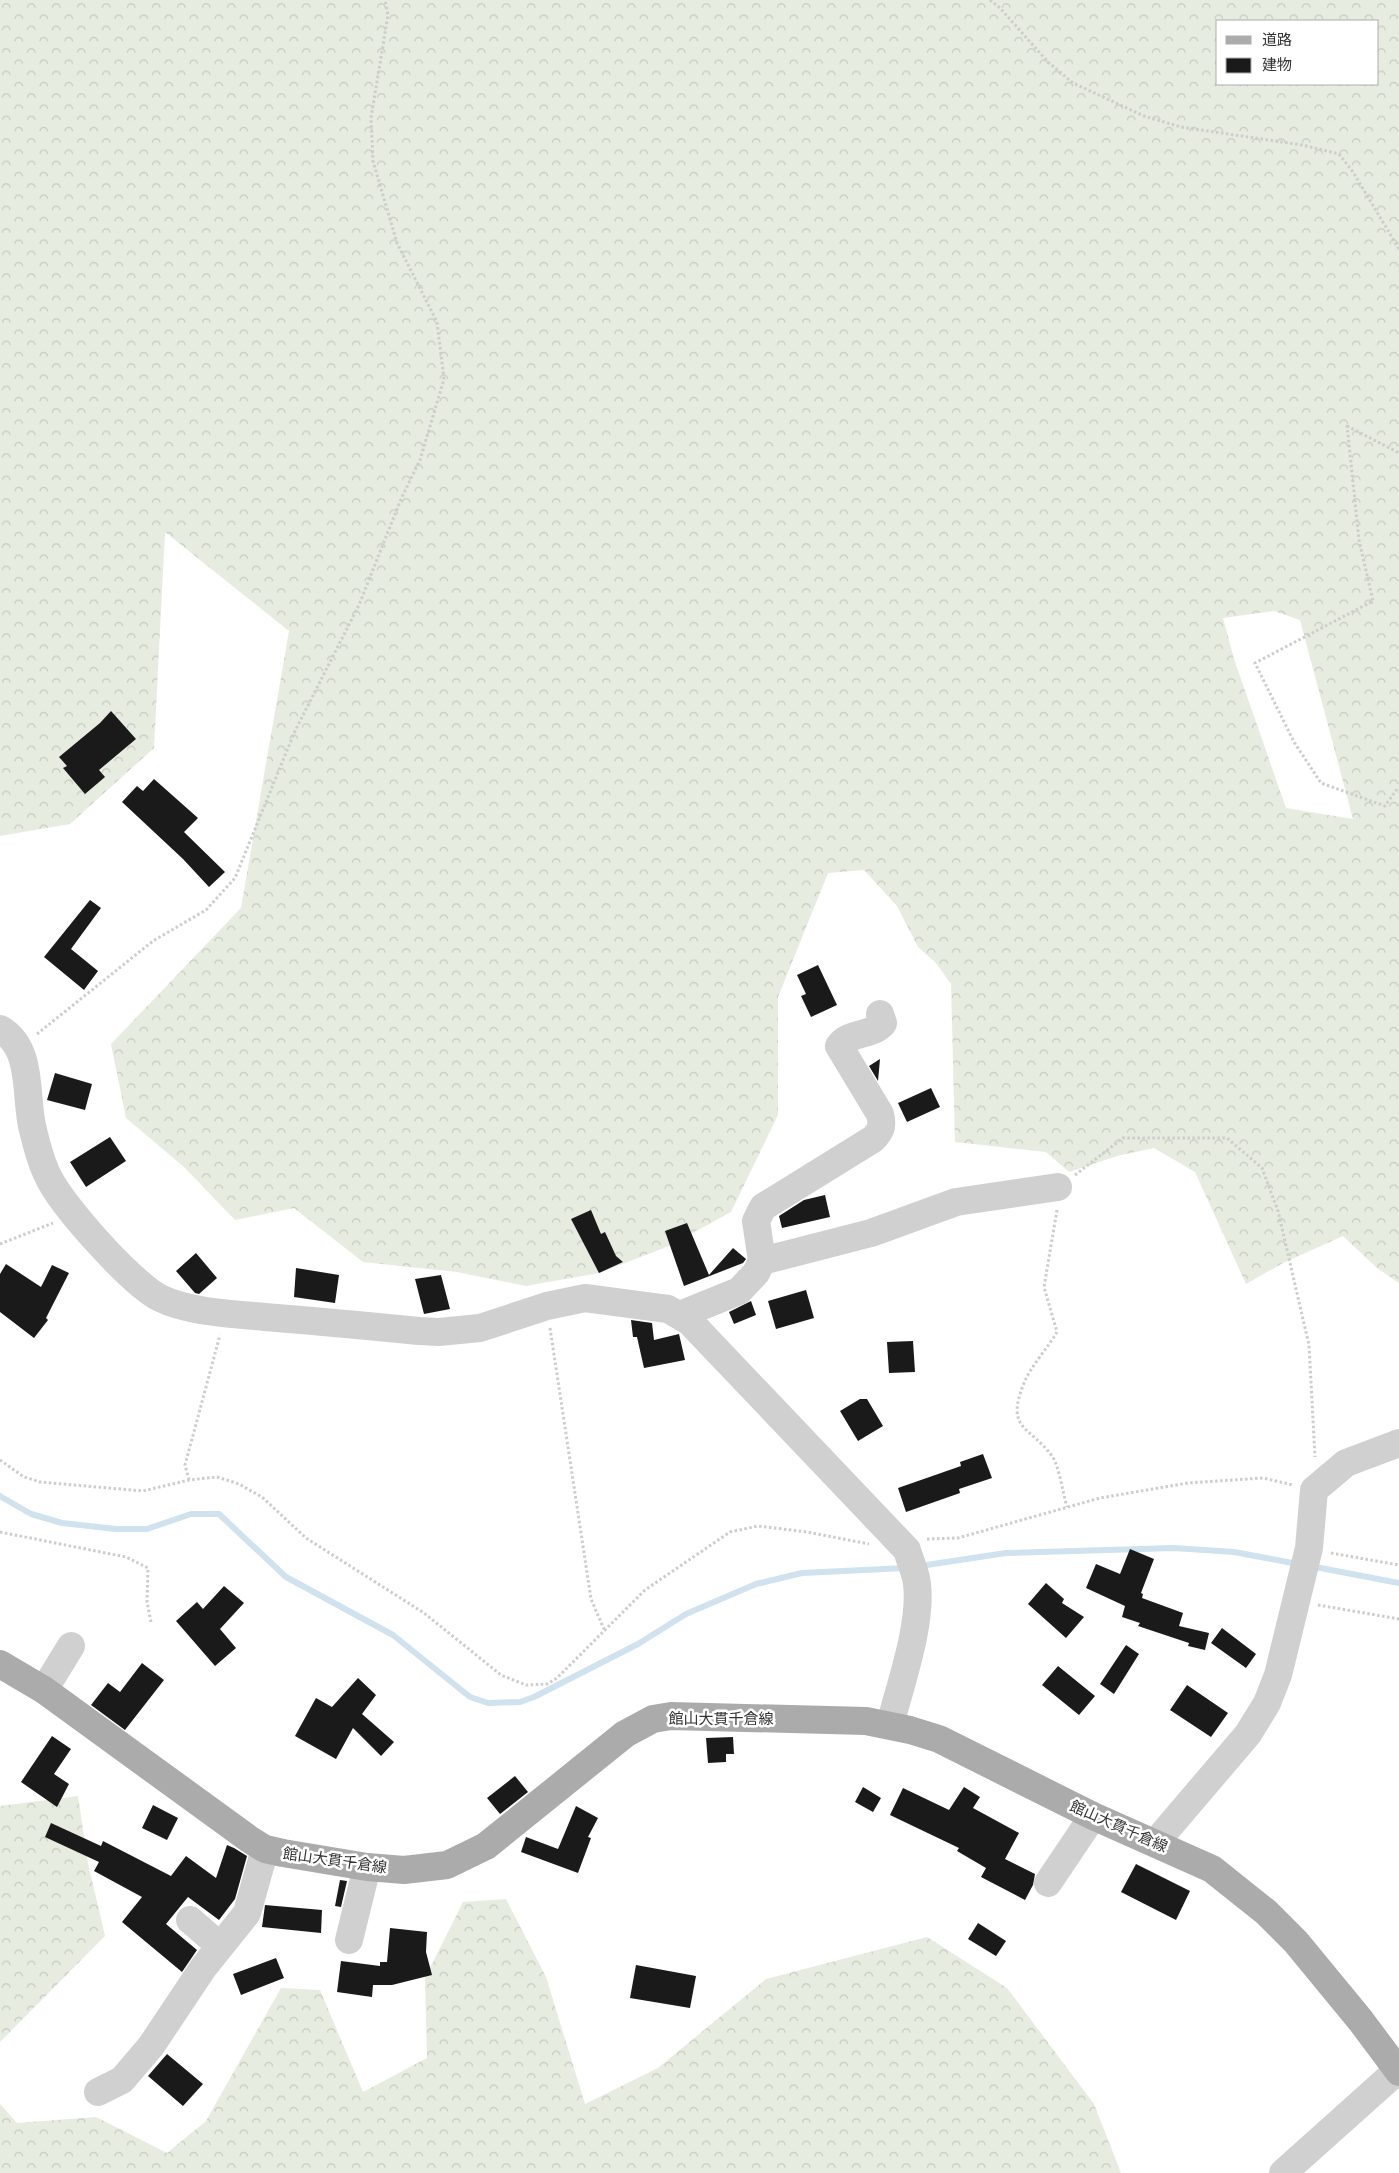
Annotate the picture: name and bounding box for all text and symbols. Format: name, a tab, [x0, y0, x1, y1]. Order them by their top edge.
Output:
legend	[1216, 20, 1379, 85]
text: 道路	[1262, 28, 1292, 51]
text: 建物	[1262, 53, 1292, 76]
street label: 館山大貫千倉線	[668, 1707, 774, 1730]
street label: 館山大貫千倉線	[1066, 1794, 1172, 1858]
street label: 館山大貫千倉線	[281, 1841, 389, 1879]

